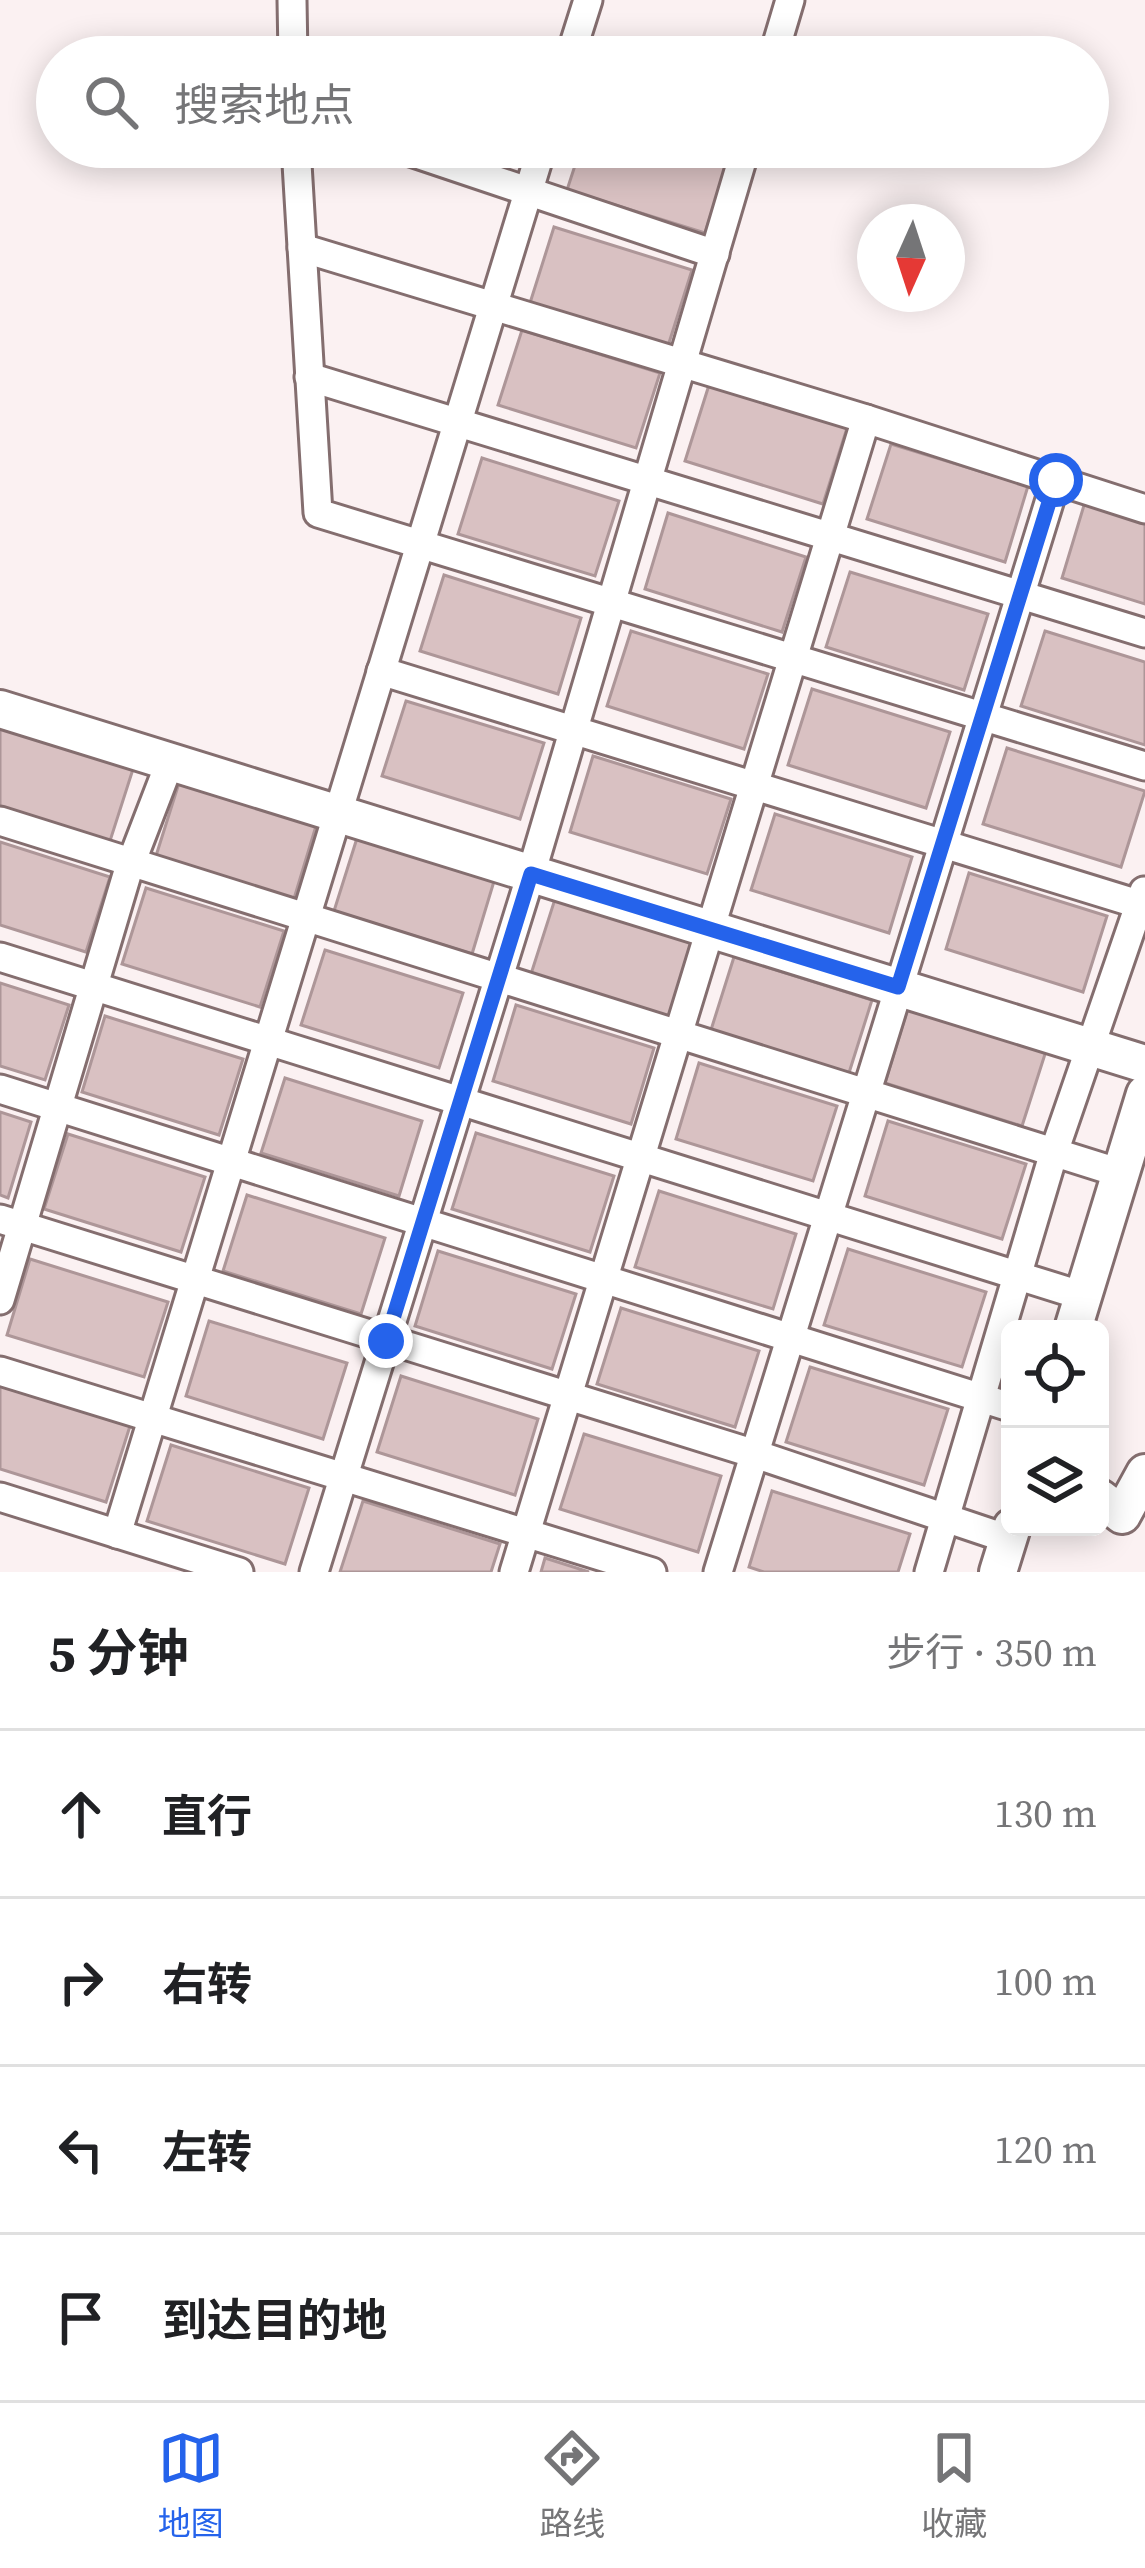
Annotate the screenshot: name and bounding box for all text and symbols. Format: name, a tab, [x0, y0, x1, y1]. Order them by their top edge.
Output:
search box	[36, 36, 1109, 168]
icon: search	[78, 69, 144, 135]
text: 搜索地点	[174, 74, 354, 136]
north arrow	[857, 204, 965, 312]
route start	[1029, 453, 1083, 507]
route end	[359, 1314, 413, 1368]
map controls	[1001, 1320, 1109, 1536]
button: locate	[1001, 1320, 1109, 1428]
button: layers	[1001, 1428, 1109, 1536]
text: 5 分钟	[48, 1618, 189, 1688]
text: 步行 · 350 m	[886, 1626, 1097, 1679]
icon: ahead	[48, 1781, 114, 1847]
text: 直行	[162, 1785, 252, 1847]
text: 130 m	[994, 1787, 1097, 1840]
icon: right	[48, 1949, 114, 2015]
text: 右转	[162, 1953, 252, 2015]
text: 100 m	[994, 1955, 1097, 2008]
icon: left	[48, 2117, 114, 2183]
text: 左转	[162, 2121, 252, 2183]
text: 120 m	[994, 2123, 1097, 2176]
icon: arrive	[48, 2285, 114, 2351]
text: 到达目的地	[162, 2289, 387, 2351]
tab: 地图	[158, 2425, 224, 2546]
tab: 路线	[539, 2425, 605, 2546]
tab: 收藏	[921, 2425, 987, 2546]

